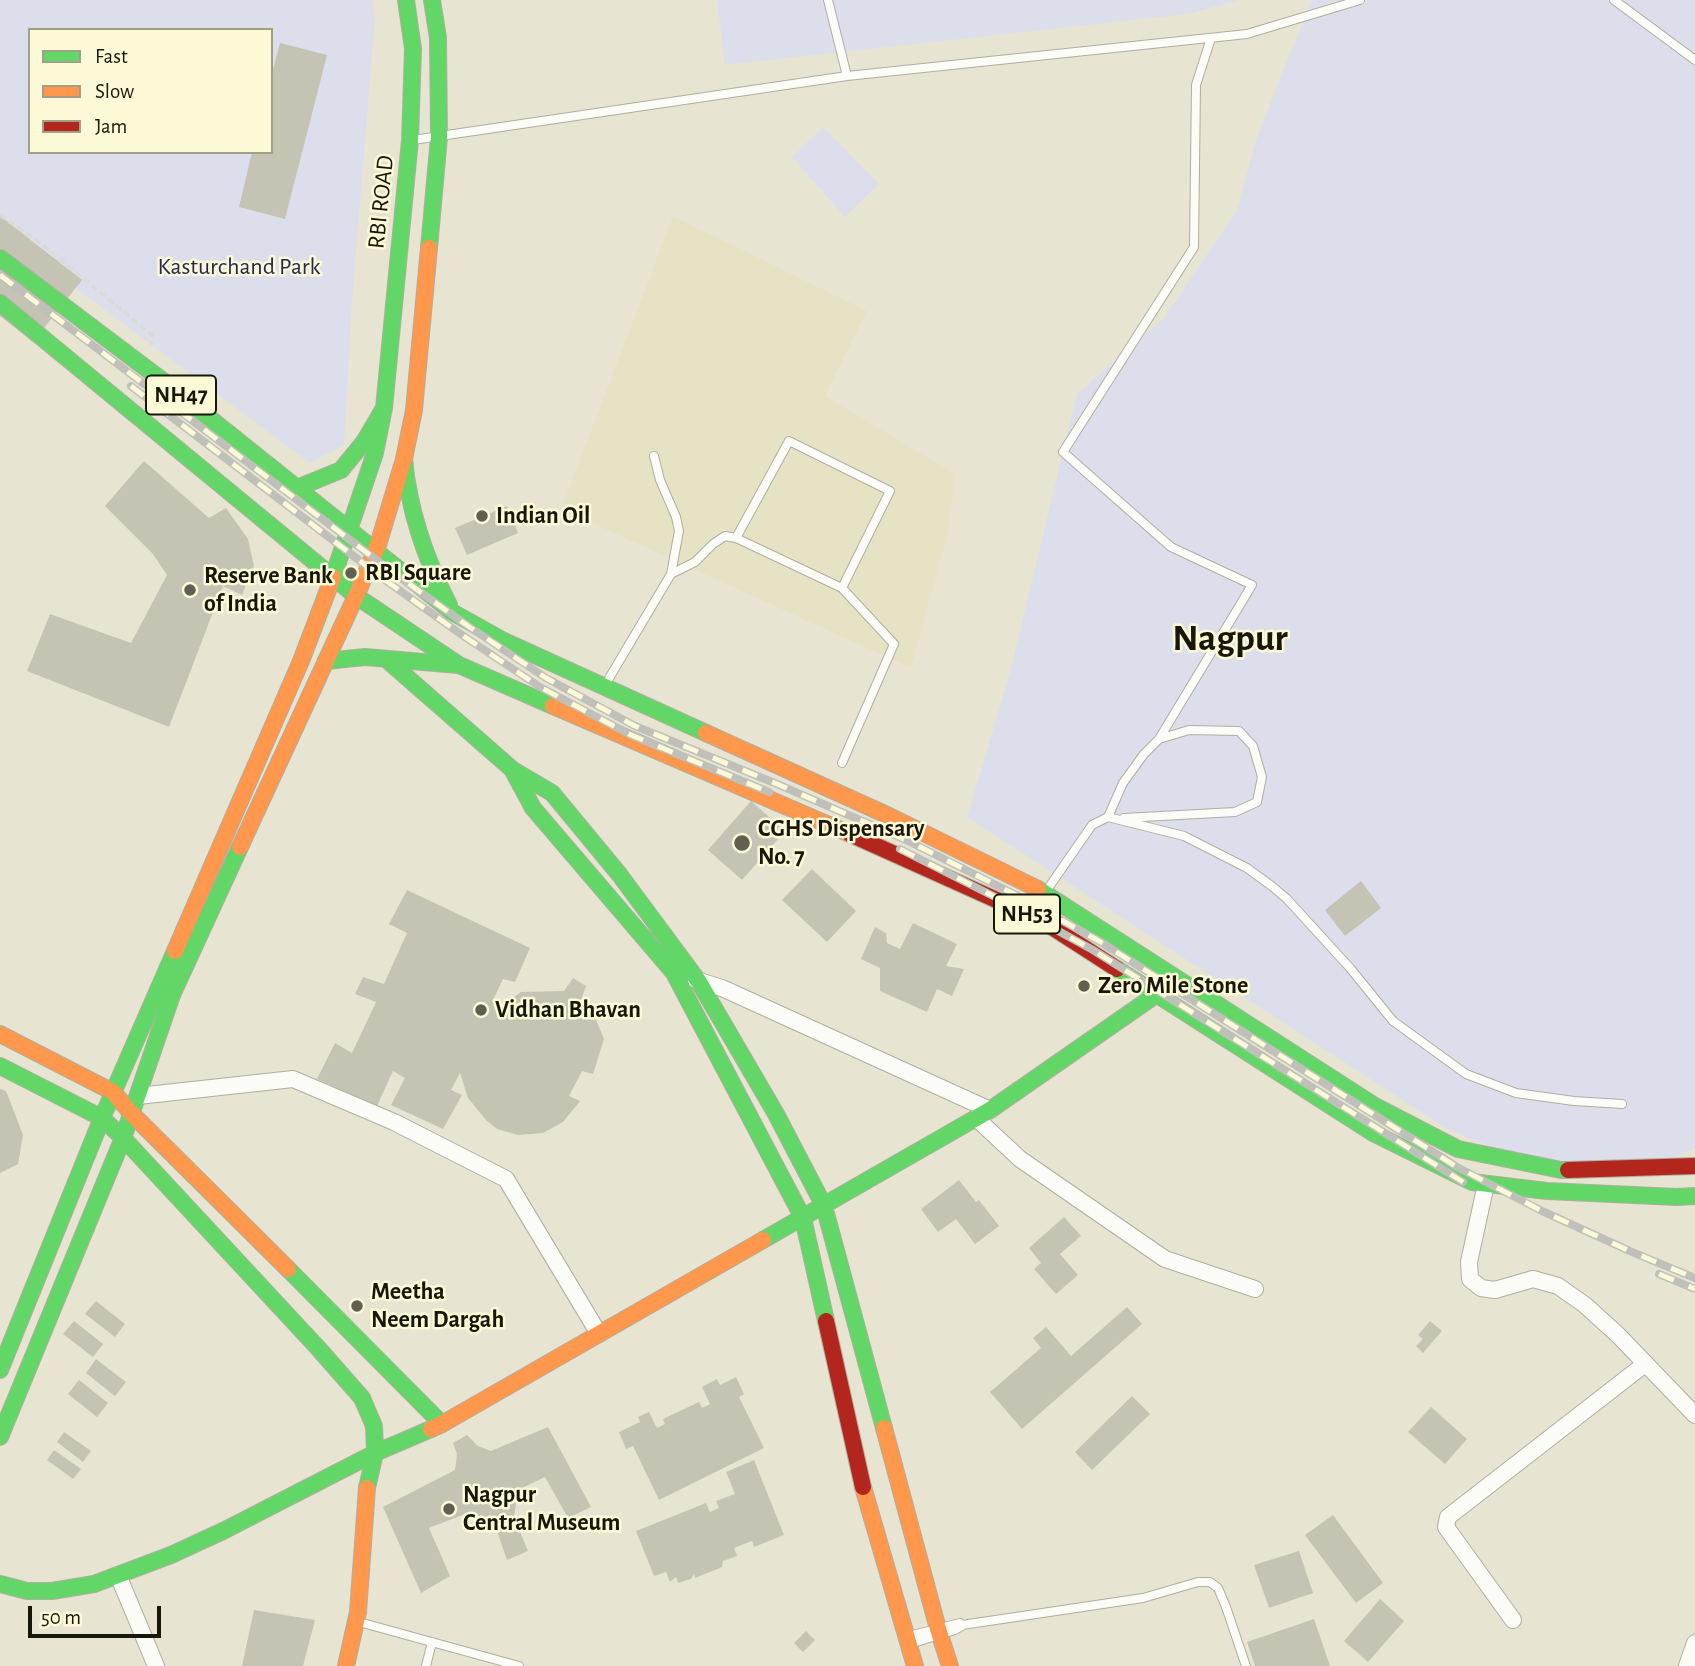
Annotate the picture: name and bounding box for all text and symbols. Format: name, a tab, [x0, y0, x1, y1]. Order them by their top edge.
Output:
legend	[28, 28, 273, 154]
text: Fast	[95, 46, 128, 67]
text: Slow	[95, 81, 134, 102]
text: Jam	[95, 116, 127, 137]
street label: RBI ROAD	[362, 154, 400, 250]
park label: Kasturchand Park	[157, 253, 321, 281]
road number: NH47	[146, 376, 216, 414]
place label: Indian Oil	[496, 502, 590, 530]
marker: Indian Oil	[474, 508, 490, 524]
place label: RBI Square	[365, 559, 471, 587]
place label: Reserve Bank of India	[204, 562, 333, 618]
marker: RBI Square	[343, 565, 359, 581]
marker: Reserve Bank of India	[182, 582, 198, 598]
district label: Nagpur	[1172, 616, 1288, 662]
place label: CGHS Dispensary No. 7	[758, 815, 925, 871]
marker: CGHS Dispensary No. 7	[732, 833, 752, 853]
road number: NH53	[994, 894, 1060, 934]
place label: Zero Mile Stone	[1098, 972, 1248, 1000]
marker: Zero Mile Stone	[1076, 978, 1092, 994]
place label: Vidhan Bhavan	[495, 996, 641, 1024]
marker: Vidhan Bhavan	[473, 1002, 489, 1018]
place label: Meetha Neem Dargah	[371, 1278, 504, 1334]
marker: Meetha Neem Dargah	[349, 1298, 365, 1314]
place label: Nagpur Central Museum	[463, 1481, 620, 1537]
marker: Nagpur Central Museum	[441, 1501, 457, 1517]
scale bar	[32, 1592, 164, 1636]
text: 50 m	[41, 1607, 81, 1628]

